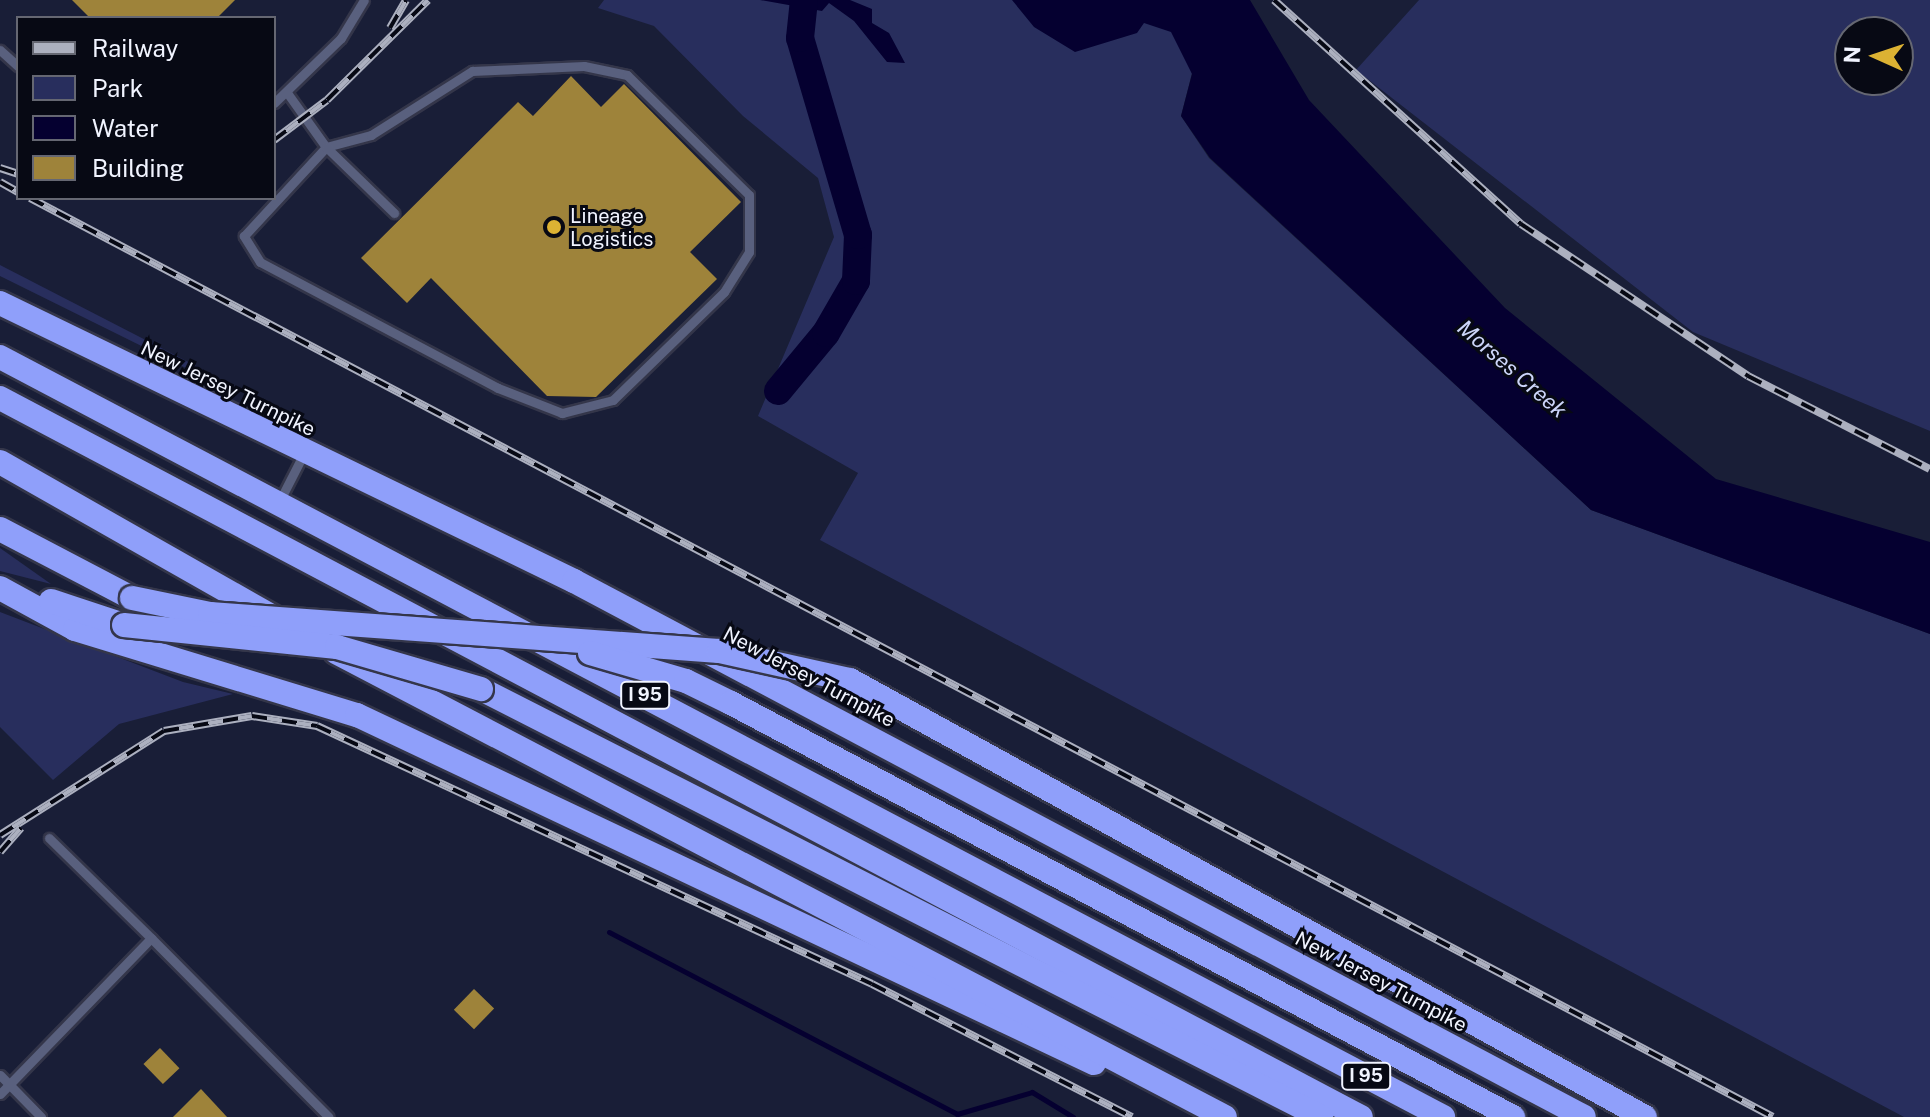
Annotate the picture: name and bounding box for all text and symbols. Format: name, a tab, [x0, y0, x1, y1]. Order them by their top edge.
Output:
legend	[16, 16, 276, 200]
north arrow	[1834, 16, 1914, 96]
text: Railway	[92, 34, 178, 62]
text: N	[1839, 46, 1865, 64]
text: Park	[92, 74, 143, 102]
text: Water	[92, 114, 159, 142]
text: Building	[92, 154, 184, 182]
place label: Lineage Logistics	[570, 204, 653, 251]
marker: Lineage Logistics	[545, 218, 563, 236]
water label: Morses Creek	[1452, 314, 1572, 424]
street label: New Jersey Turnpike	[137, 336, 319, 442]
street label: New Jersey Turnpike	[719, 622, 899, 732]
road number: I 95	[619, 681, 671, 709]
street label: New Jersey Turnpike	[1291, 927, 1471, 1037]
road number: I 95	[1340, 1062, 1392, 1090]

